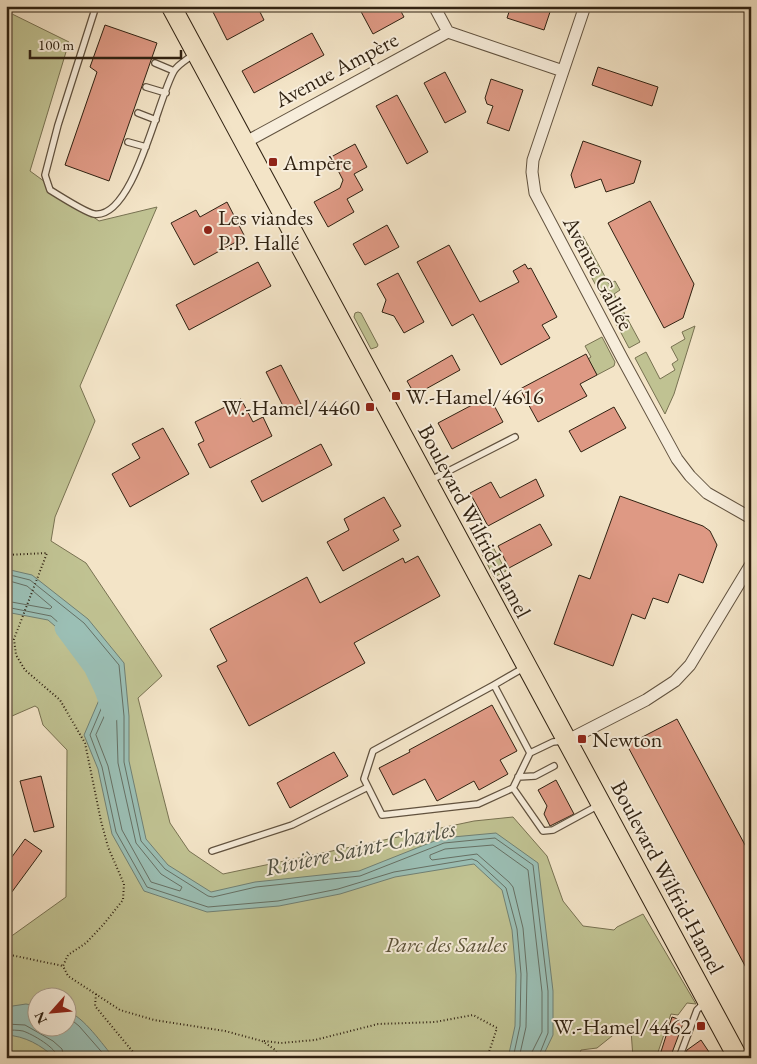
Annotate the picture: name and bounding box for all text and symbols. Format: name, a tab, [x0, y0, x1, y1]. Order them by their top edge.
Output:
street label: Avenue Ampère	[269, 25, 403, 115]
scale bar	[30, 28, 181, 60]
text: 100 m	[38, 35, 75, 54]
place label: Ampère	[282, 148, 352, 177]
marker: Ampère	[267, 156, 279, 168]
place label: Les viandes P.P. Hallé	[218, 203, 313, 257]
street label: Avenue Galilée	[556, 210, 641, 336]
marker: Les viandes P.P. Hallé	[202, 224, 214, 236]
place label: W.-Hamel/4616	[406, 382, 544, 411]
marker: W.-Hamel/4616	[390, 390, 402, 402]
place label: W.-Hamel/4460	[222, 393, 360, 422]
marker: W.-Hamel/4460	[364, 401, 376, 413]
street label: Boulevard Wilfrid-Hamel	[411, 419, 538, 623]
place label: Newton	[592, 725, 663, 754]
marker: Newton	[576, 733, 588, 745]
street label: Boulevard Wilfrid-Hamel	[604, 775, 731, 979]
water label: Rivière Saint-Charles	[262, 812, 459, 883]
park label: Parc des Saules	[385, 930, 508, 959]
north arrow	[28, 986, 78, 1036]
text: N	[30, 1008, 51, 1027]
place label: W.-Hamel/4462	[553, 1012, 691, 1041]
marker: W.-Hamel/4462	[695, 1020, 707, 1032]

